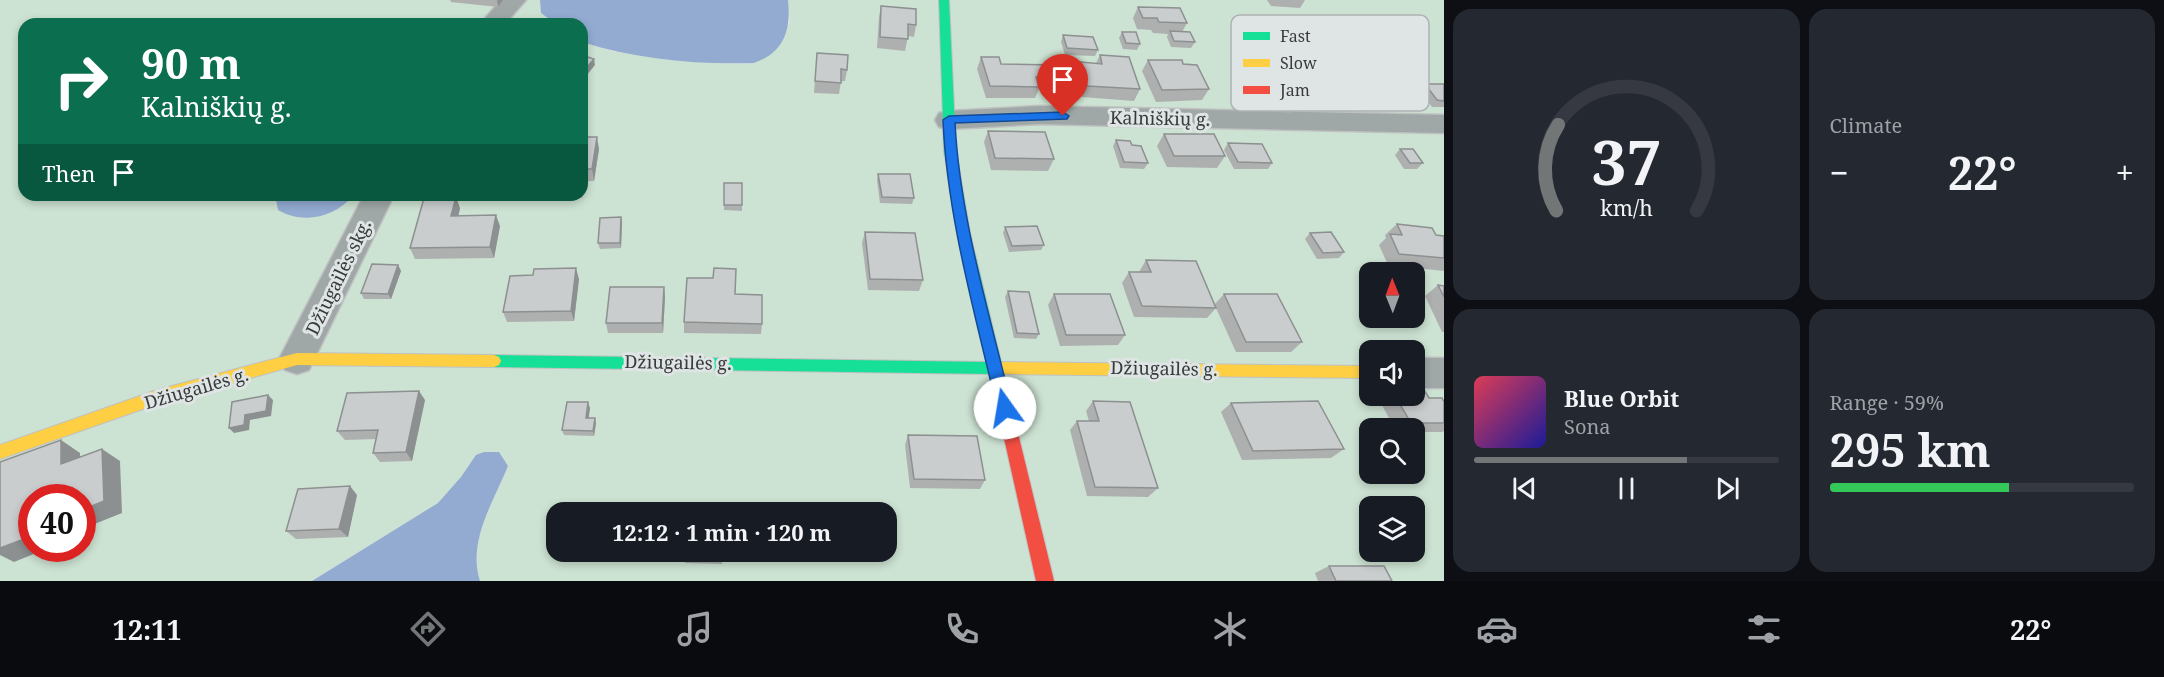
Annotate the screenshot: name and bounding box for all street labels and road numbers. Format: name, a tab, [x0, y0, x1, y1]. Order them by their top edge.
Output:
street label: Kalniškių g.	[1110, 105, 1210, 131]
street label: Džiugailės skg.	[300, 215, 376, 339]
street label: Džiugailės g.	[624, 349, 732, 375]
street label: Džiugailės g.	[1110, 355, 1218, 381]
street label: Džiugailės g.	[141, 362, 251, 414]

